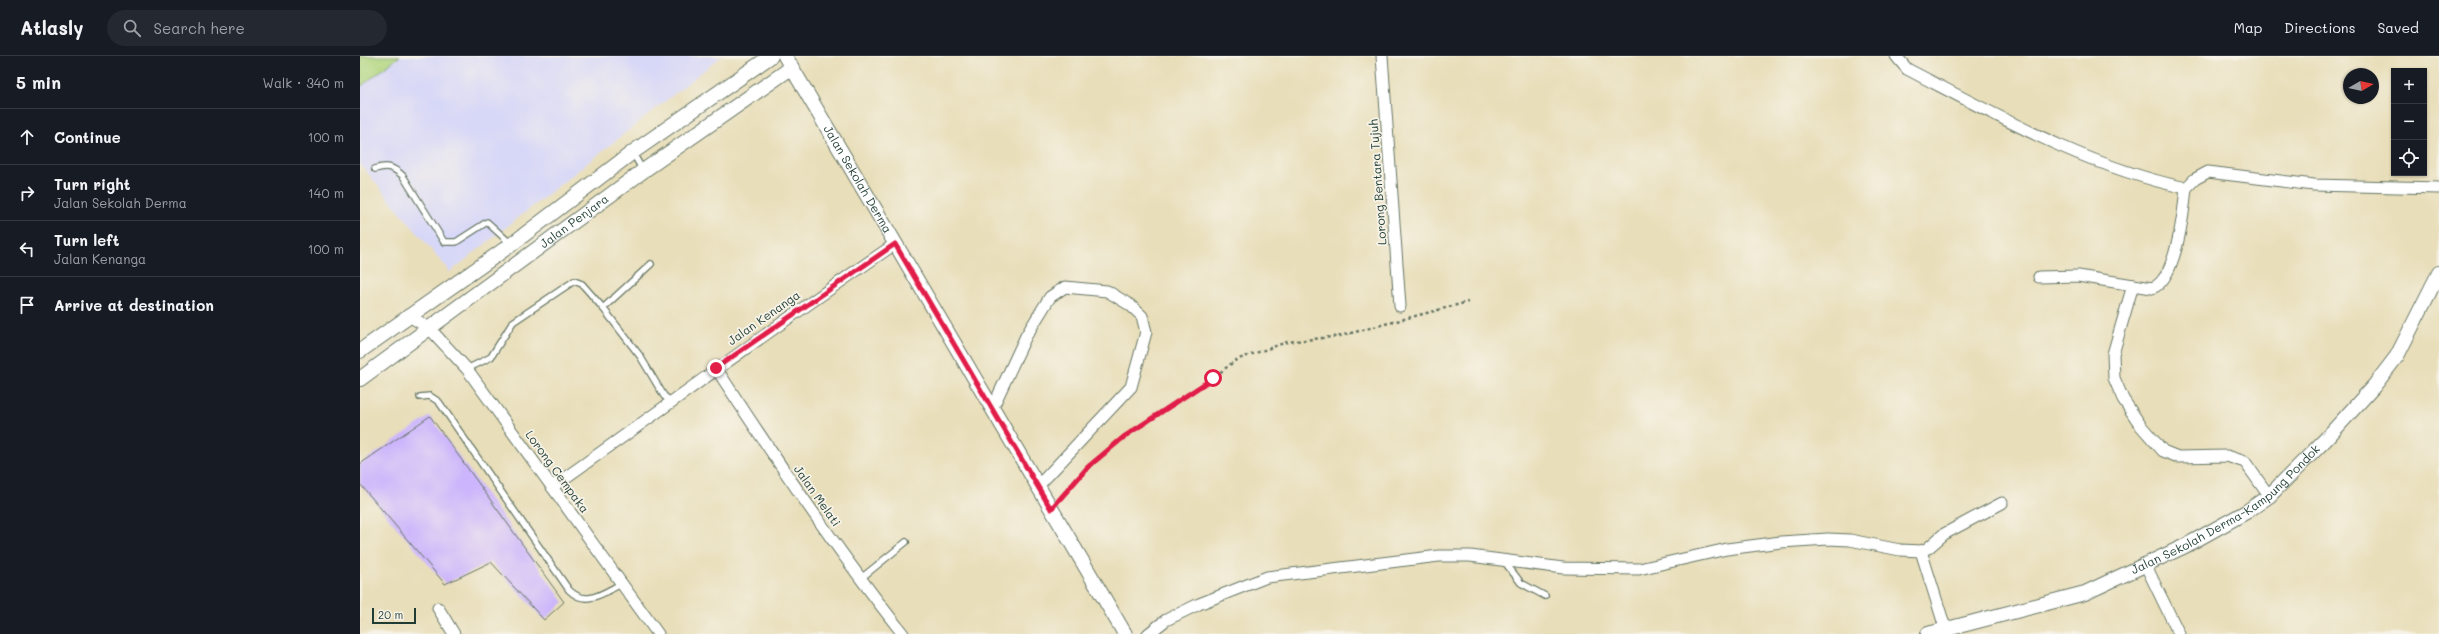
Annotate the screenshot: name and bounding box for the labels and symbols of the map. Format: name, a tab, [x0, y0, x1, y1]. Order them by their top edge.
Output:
north arrow	[2343, 68, 2379, 104]
street label: Lorong Bentara Tujuh	[1365, 118, 1389, 246]
street label: Jalan Sekolah Derma	[820, 122, 896, 236]
street label: Jalan Penjara	[536, 190, 611, 251]
street label: Jalan Kenanga	[724, 286, 803, 348]
route end	[707, 359, 725, 377]
route start	[1204, 369, 1222, 387]
street label: Lorong Cempaka	[522, 427, 593, 516]
street label: Jalan Sekolah Derma-Kampung Pondok	[2128, 441, 2323, 577]
street label: Jalan Melati	[791, 462, 845, 529]
scale bar	[372, 606, 416, 625]

